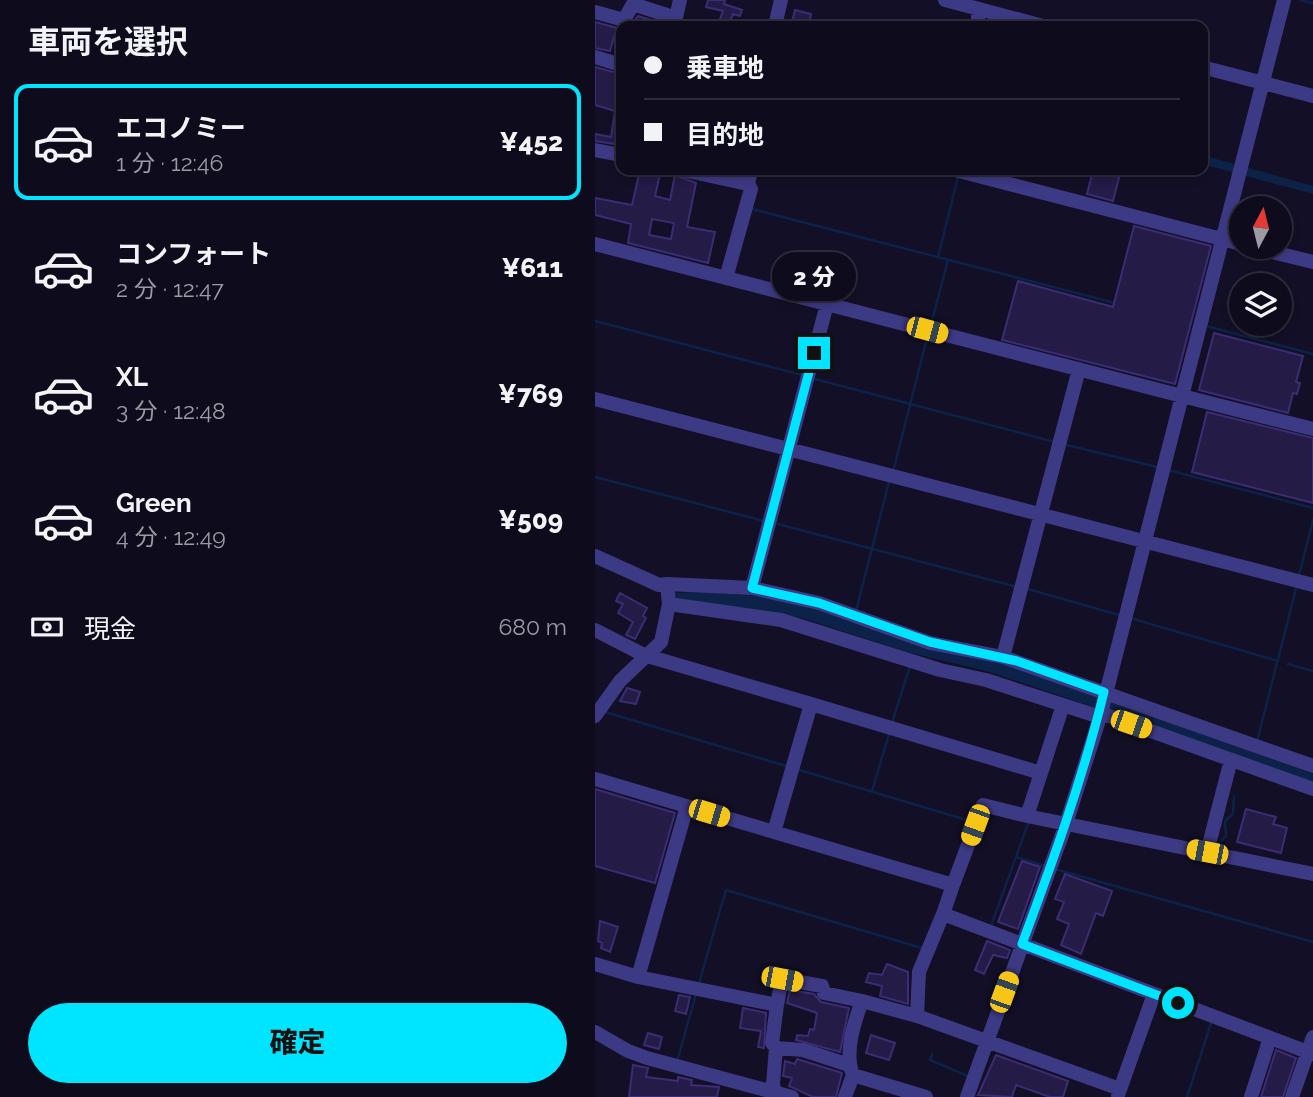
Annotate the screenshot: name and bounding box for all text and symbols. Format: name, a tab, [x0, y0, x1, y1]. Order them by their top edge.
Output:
text: 車両を選択	[28, 23, 188, 60]
text: 乗車地	[686, 53, 764, 83]
icon: car	[32, 111, 95, 174]
text: エコノミー	[116, 113, 246, 143]
text: 目的地	[686, 120, 764, 150]
text: ¥452	[500, 127, 563, 157]
text: 1 分 · 12:46	[116, 149, 223, 176]
north arrow	[1229, 196, 1291, 259]
map controls	[1229, 196, 1292, 336]
icon: car	[32, 237, 95, 300]
text: コンフォート	[116, 239, 271, 269]
callout: 2 分	[772, 252, 856, 300]
text: ¥611	[501, 253, 563, 283]
text: 2 分	[793, 263, 835, 290]
button: layers	[1229, 273, 1292, 336]
text: 2 分 · 12:47	[116, 275, 224, 302]
car	[904, 314, 951, 346]
route end	[798, 337, 830, 369]
text: XL	[116, 362, 148, 392]
icon: car	[32, 363, 95, 426]
text: ¥769	[498, 379, 563, 409]
text: 3 分 · 12:48	[116, 397, 226, 424]
text: Green	[116, 488, 192, 518]
icon: car	[32, 489, 95, 552]
text: ¥509	[498, 505, 563, 535]
text: 4 分 · 12:49	[116, 523, 226, 550]
icon: cash	[28, 608, 66, 646]
text: 680 m	[498, 613, 567, 640]
text: 現金	[84, 614, 136, 644]
car	[1108, 707, 1155, 741]
car	[686, 797, 733, 829]
car	[958, 802, 993, 848]
car	[1185, 838, 1230, 866]
car	[760, 965, 805, 993]
car	[987, 969, 1022, 1015]
route start	[1162, 987, 1194, 1019]
button: 確定	[28, 1003, 567, 1083]

